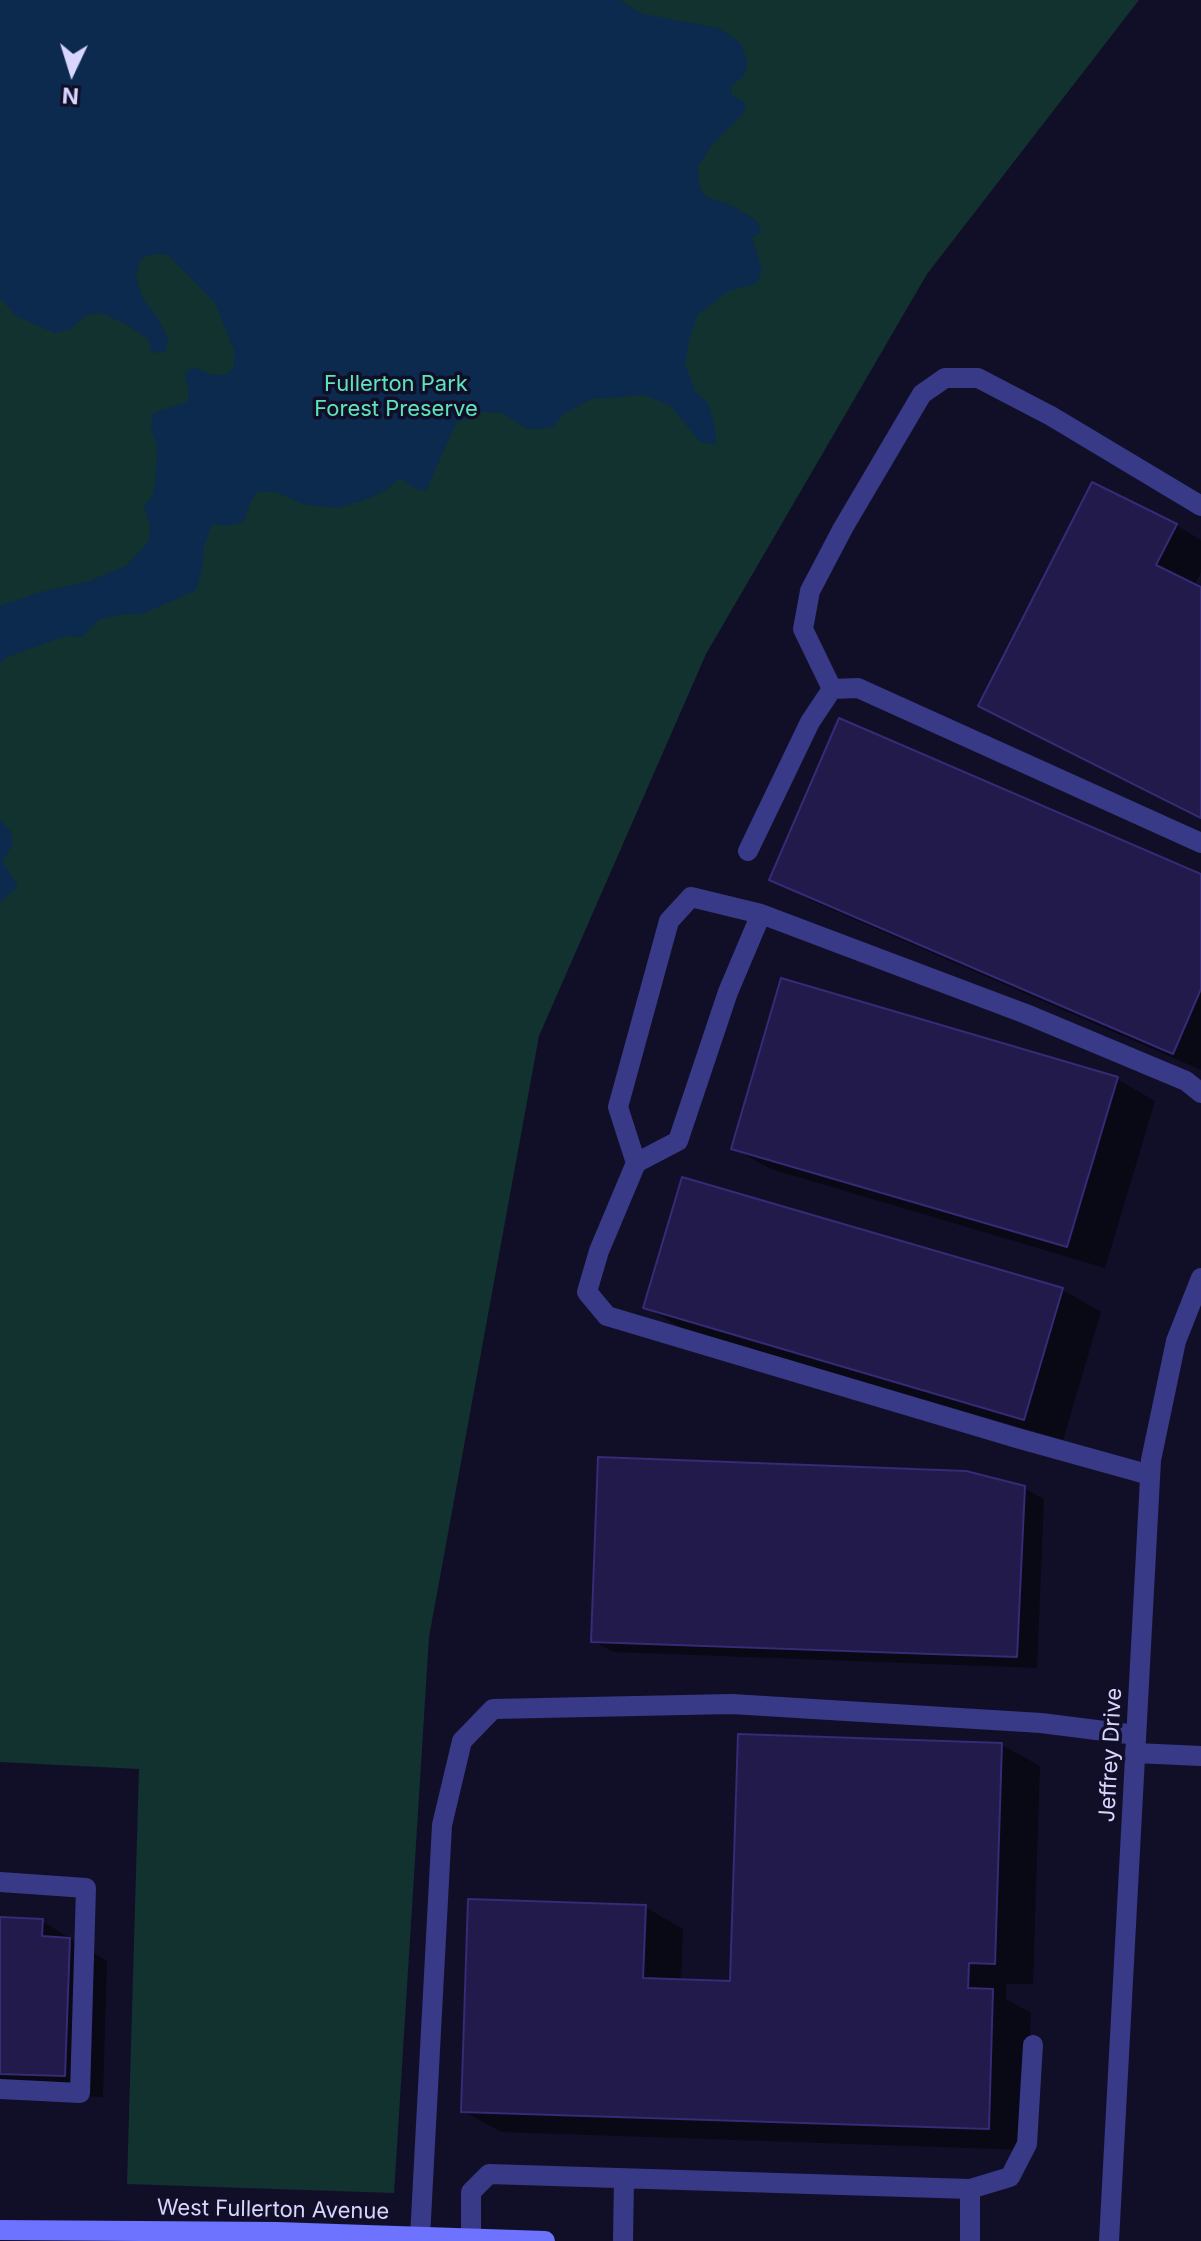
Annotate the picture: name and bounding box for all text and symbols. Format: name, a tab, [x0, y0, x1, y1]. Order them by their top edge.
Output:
north arrow	[32, 32, 112, 112]
text: N	[61, 82, 80, 109]
park label: Fullerton Park Forest Preserve	[314, 371, 478, 422]
street label: Jeffrey Drive	[1094, 1687, 1128, 1823]
street label: West Fullerton Avenue	[157, 2195, 389, 2225]

